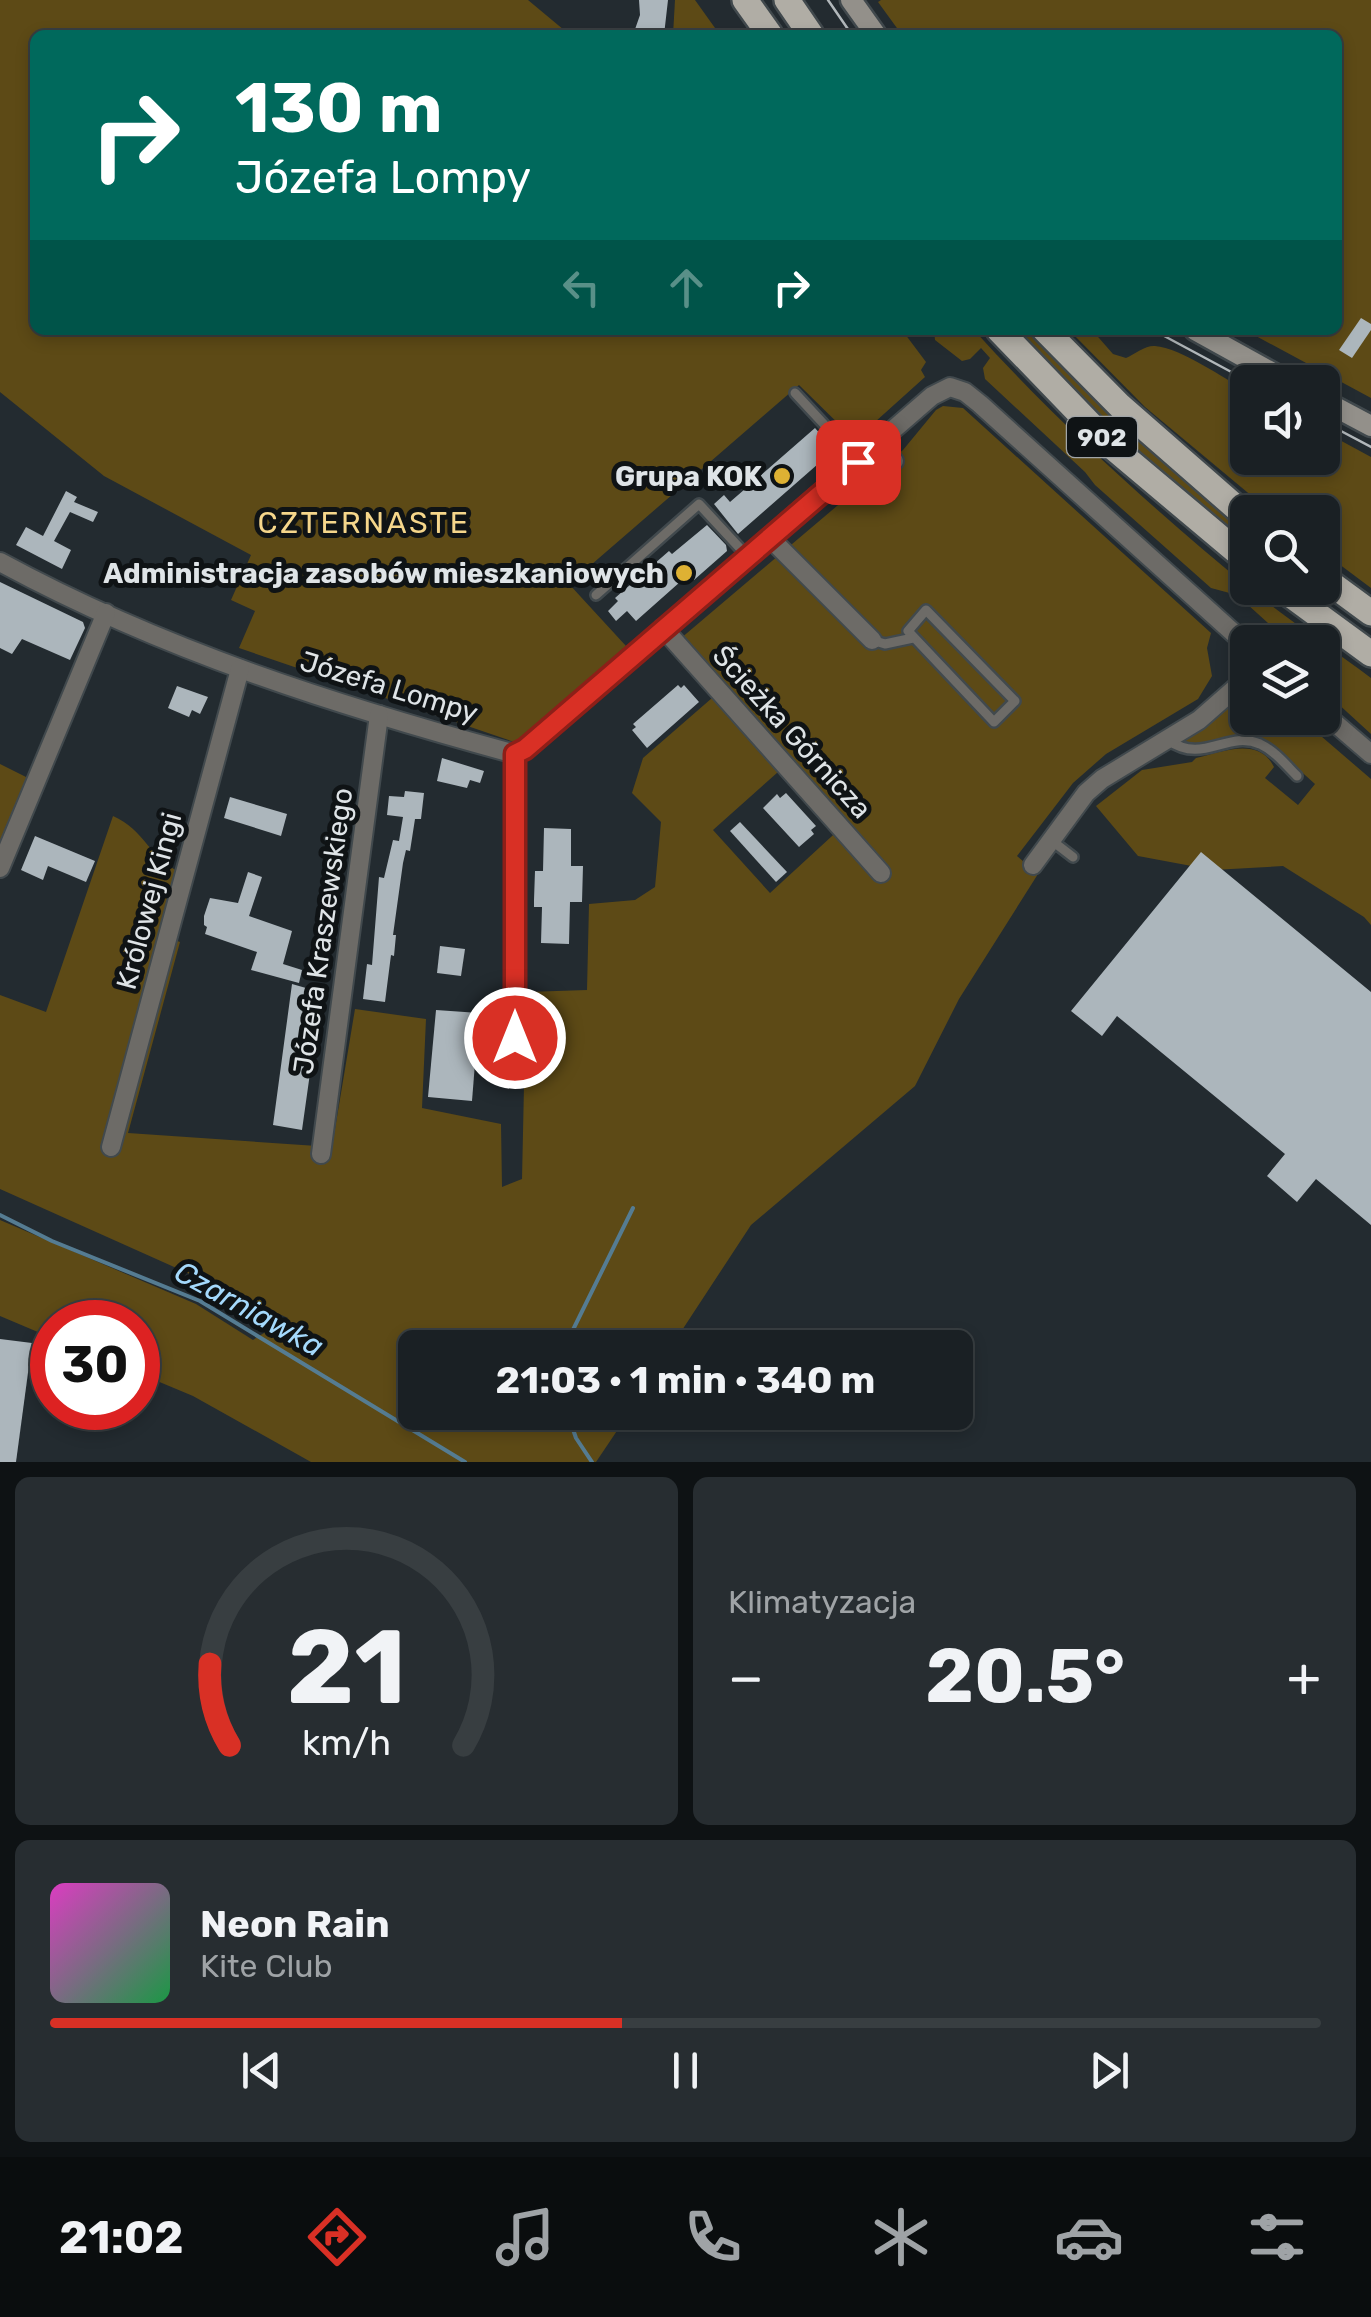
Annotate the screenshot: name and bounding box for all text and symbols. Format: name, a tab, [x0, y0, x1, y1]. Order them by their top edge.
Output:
text: 130 m	[235, 67, 443, 150]
icon: right	[70, 70, 200, 200]
text: Józefa Lompy	[235, 151, 531, 204]
icon: left	[554, 260, 609, 315]
icon: ahead	[659, 260, 714, 315]
icon: right	[764, 260, 819, 315]
map controls	[1230, 365, 1340, 735]
button: sound	[1230, 365, 1340, 475]
road number: 902	[1067, 417, 1137, 457]
pin	[816, 420, 901, 505]
icon: arrive	[831, 435, 886, 490]
place label: Grupa KOK	[615, 460, 762, 493]
marker: Grupa KOK	[771, 465, 793, 487]
button: search	[1230, 495, 1340, 605]
district label: CZTERNASTE	[258, 505, 470, 541]
place label: Administracja zasobów mieszkaniowych	[103, 557, 664, 590]
marker: Administracja zasobów mieszkaniowych	[673, 562, 695, 584]
button: layers	[1230, 625, 1340, 735]
street label: Ścieżka Górnicza	[706, 639, 878, 825]
street label: Józefa Lompy	[296, 644, 482, 730]
street label: Józefa Kraszewskiego	[287, 786, 359, 1076]
street label: Królowej Kingi	[110, 809, 188, 993]
position arrow	[463, 986, 567, 1090]
water label: Czarniawka	[168, 1253, 330, 1365]
speed limit sign: 30	[30, 1300, 160, 1430]
text: 21:03 · 1 min · 340 m	[496, 1357, 875, 1403]
text: Klimatyzacja	[728, 1583, 916, 1621]
text: 21	[287, 1606, 406, 1729]
text: 20.5°	[925, 1632, 1125, 1721]
text: −	[728, 1645, 764, 1710]
text: +	[1287, 1645, 1321, 1710]
text: km/h	[302, 1722, 391, 1764]
text: Neon Rain	[200, 1901, 390, 1947]
text: Kite Club	[200, 1947, 333, 1985]
icon: previous	[234, 2043, 289, 2098]
icon: pause	[658, 2043, 713, 2098]
icon: next	[1082, 2043, 1137, 2098]
icon: directions	[302, 2202, 372, 2272]
icon: music	[490, 2202, 560, 2272]
icon: phone	[678, 2202, 748, 2272]
icon: climate	[866, 2202, 936, 2272]
icon: car	[1054, 2202, 1124, 2272]
icon: filters	[1242, 2202, 1312, 2272]
text: 21:02	[59, 2211, 184, 2264]

